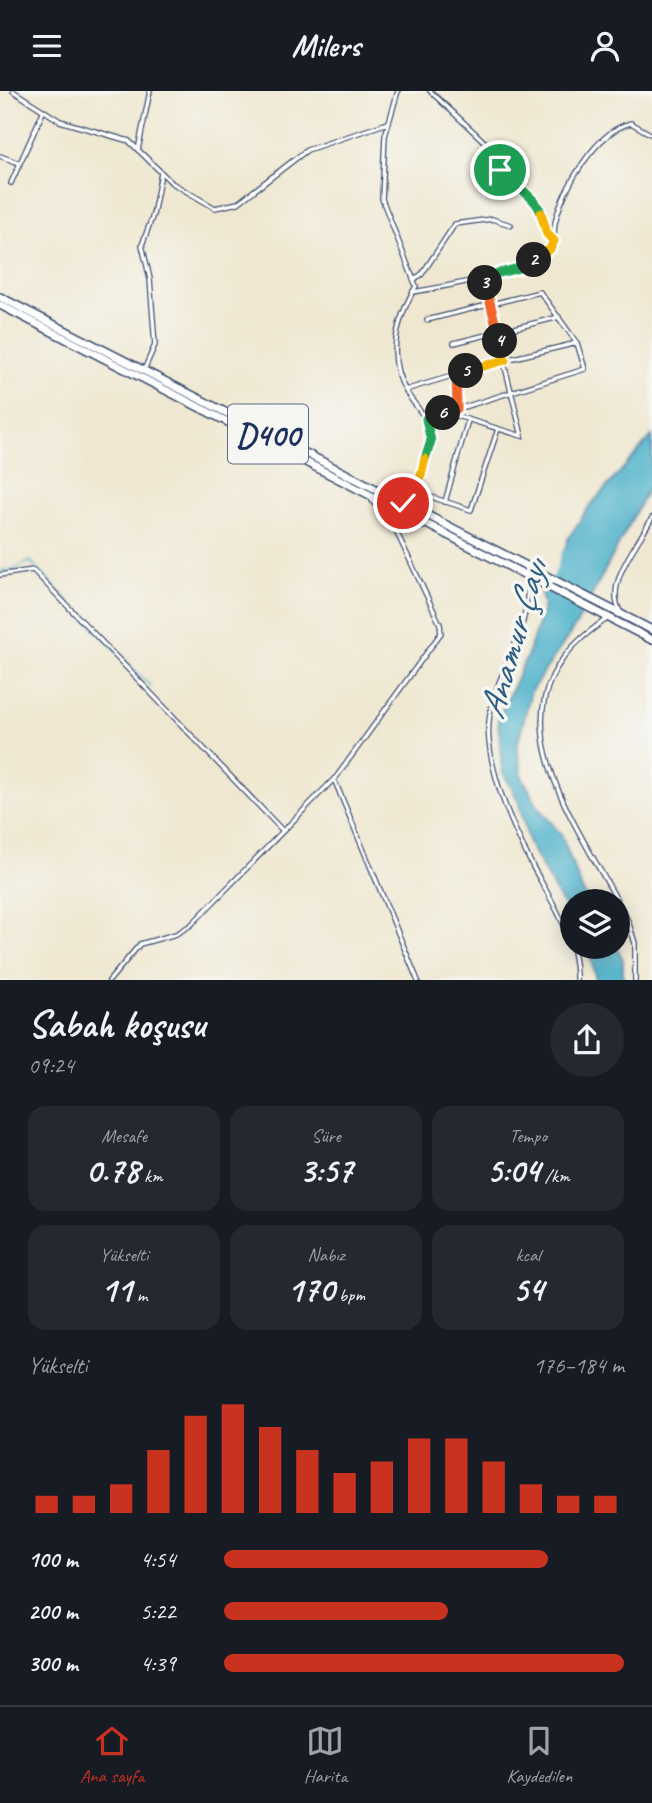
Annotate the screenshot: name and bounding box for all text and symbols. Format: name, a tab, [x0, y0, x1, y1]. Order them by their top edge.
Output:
text: Milers	[291, 25, 361, 66]
icon: menu	[28, 27, 66, 65]
icon: person	[586, 27, 624, 65]
pin	[470, 140, 530, 200]
icon: arrive	[481, 151, 519, 189]
pin: 2	[516, 243, 552, 277]
text: 2	[529, 247, 538, 271]
pin: 3	[468, 265, 503, 301]
text: 3	[480, 270, 489, 294]
pin: 4	[482, 323, 518, 359]
text: 4	[495, 328, 504, 352]
pin: 5	[448, 353, 484, 389]
text: 5	[461, 358, 470, 382]
pin: 6	[426, 395, 460, 431]
text: 6	[438, 400, 447, 424]
road number: D400	[228, 405, 308, 463]
pin	[373, 473, 433, 533]
icon: check	[384, 484, 422, 522]
water label: Anamur Çayı	[468, 551, 559, 724]
map controls	[560, 889, 630, 959]
button: layers	[560, 889, 630, 959]
text: Sabah koşusu	[28, 1001, 205, 1048]
button: share	[550, 1003, 624, 1077]
text: 09:24	[28, 1051, 74, 1080]
text: Mesafe	[101, 1124, 147, 1148]
text: Süre	[311, 1124, 341, 1148]
text: Tempo	[509, 1124, 547, 1148]
text: 0.78	[85, 1148, 139, 1193]
text: 3:57	[299, 1148, 353, 1193]
text: 5:04	[486, 1148, 540, 1193]
text: km	[139, 1164, 163, 1188]
text: /km	[540, 1164, 570, 1188]
text: Yükselti	[99, 1243, 149, 1267]
text: Nabız	[307, 1243, 345, 1267]
text: kcal	[515, 1243, 541, 1267]
text: 11	[101, 1267, 132, 1312]
text: 170	[287, 1267, 334, 1312]
text: 54	[513, 1267, 543, 1312]
text: m	[132, 1283, 147, 1307]
text: bpm	[334, 1283, 365, 1307]
text: Yükselti	[28, 1351, 88, 1380]
text: 176–184 m	[533, 1351, 624, 1380]
text: 100 m	[28, 1545, 78, 1574]
text: 4:54	[140, 1545, 176, 1574]
text: 200 m	[28, 1597, 78, 1626]
text: 5:22	[140, 1597, 176, 1626]
text: 300 m	[28, 1649, 78, 1678]
text: 4:39	[140, 1649, 176, 1678]
tab: Ana sayfa	[80, 1722, 144, 1788]
tab: Harita	[304, 1722, 347, 1788]
tab: Kaydedilen	[507, 1722, 572, 1788]

